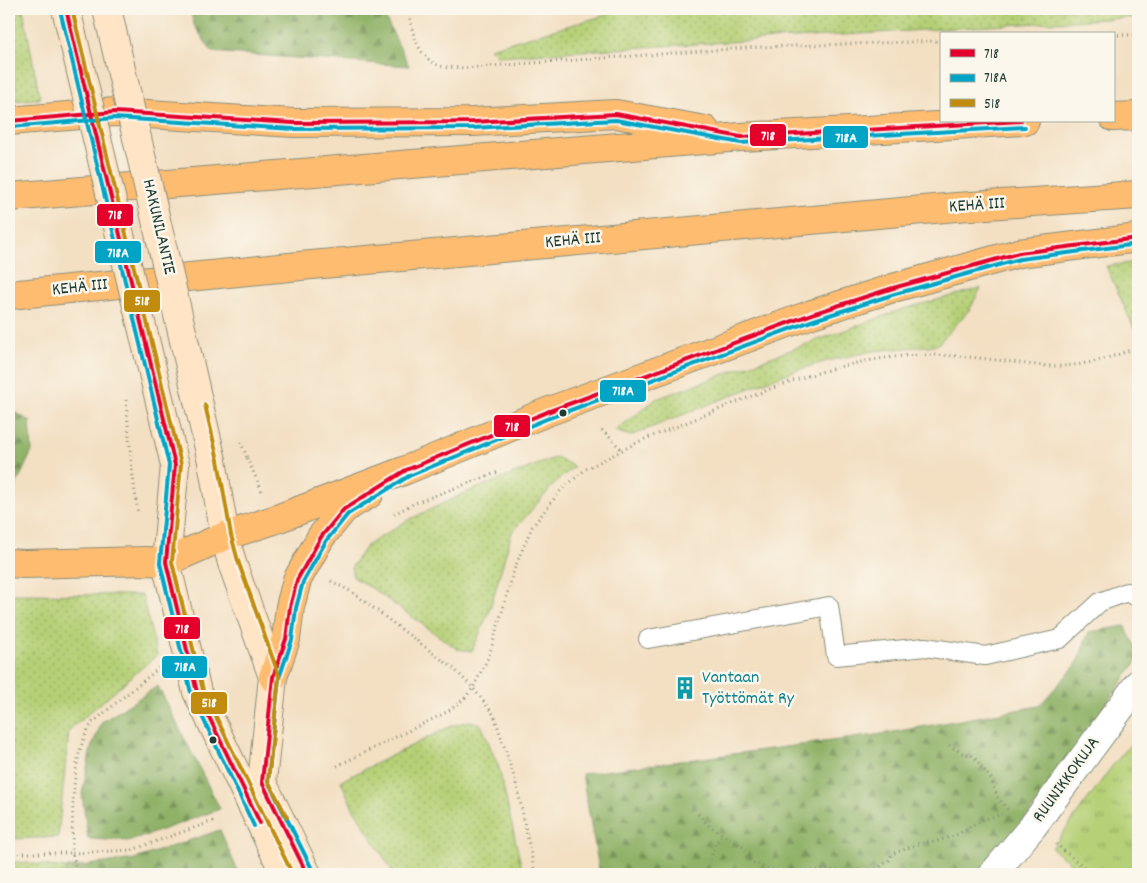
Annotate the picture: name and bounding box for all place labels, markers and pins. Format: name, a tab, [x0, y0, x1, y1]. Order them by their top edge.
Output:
unlabelled marker	[558, 408, 568, 418]
place label: Vantaan Työttömät Ry	[702, 666, 795, 712]
building icon: Vantaan Työttömät Ry	[672, 675, 698, 701]
unlabelled marker	[208, 735, 218, 745]

